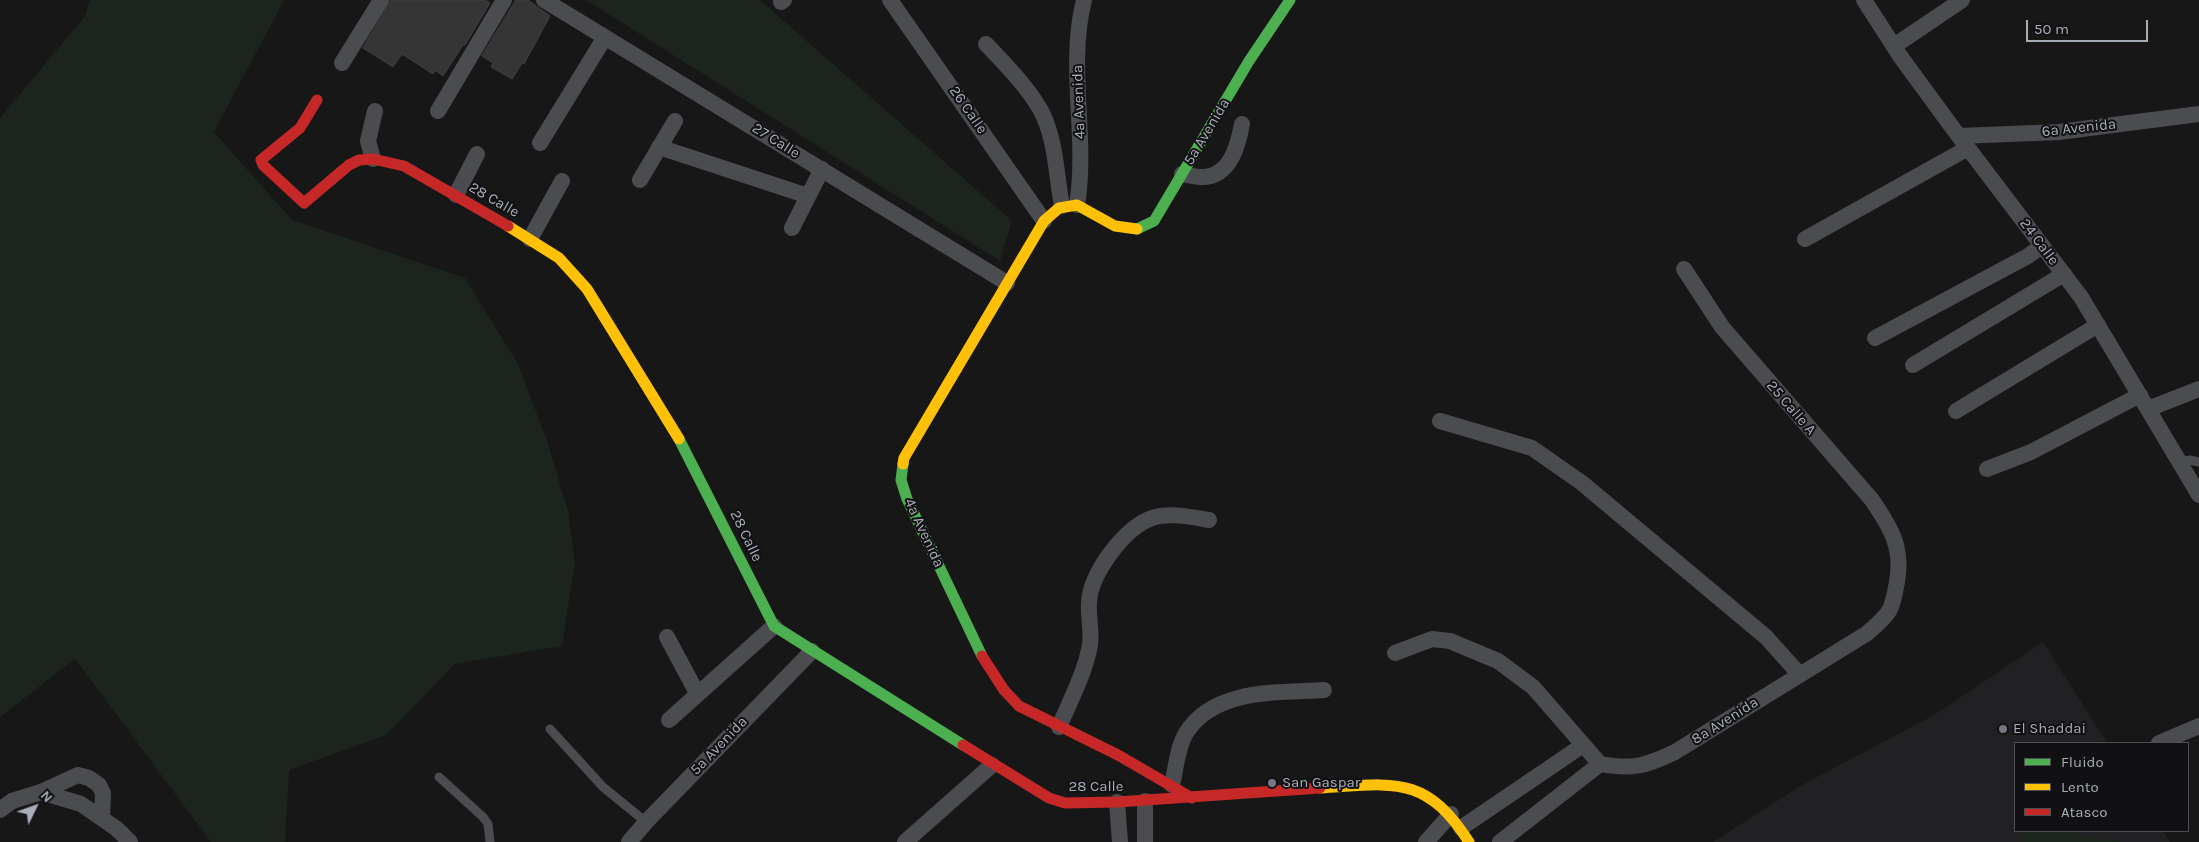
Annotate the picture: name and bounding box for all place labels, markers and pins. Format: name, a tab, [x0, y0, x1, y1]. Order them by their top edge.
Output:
place label: El Shaddai	[2013, 720, 2086, 738]
marker: El Shaddai	[1997, 723, 2009, 735]
place label: San Gaspar	[1282, 774, 1360, 792]
marker: San Gaspar	[1266, 777, 1278, 789]

